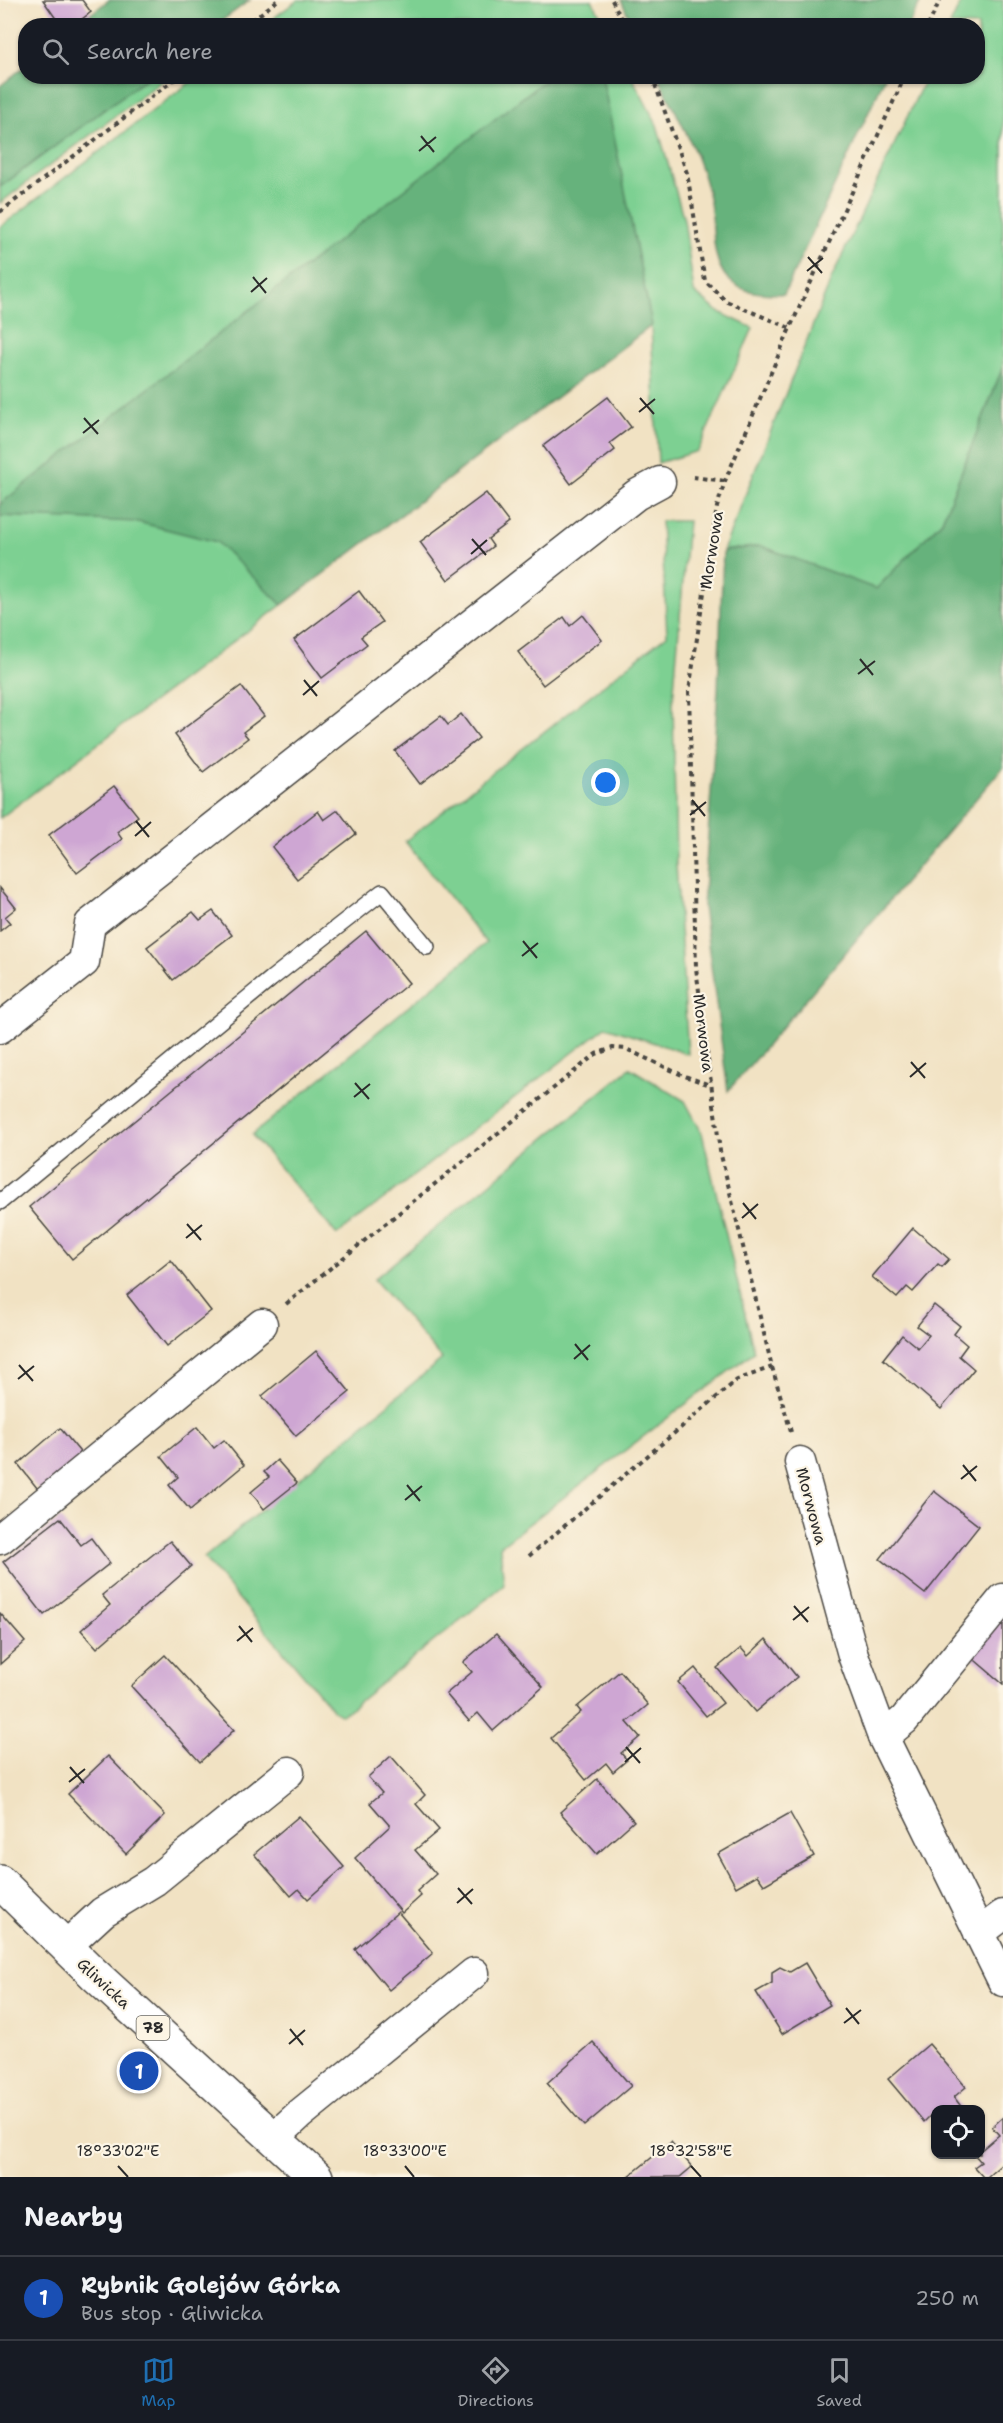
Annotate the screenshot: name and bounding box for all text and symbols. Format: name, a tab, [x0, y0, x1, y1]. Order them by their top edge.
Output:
search box	[18, 18, 985, 84]
icon: search	[39, 35, 72, 68]
text: Search here	[87, 37, 213, 66]
street label: Morwowa	[695, 509, 728, 591]
your location	[591, 768, 620, 797]
street label: Morwowa	[688, 993, 719, 1074]
street label: Morwowa	[791, 1465, 832, 1547]
street label: Gliwicka	[72, 1953, 135, 2013]
road number: 78	[136, 2016, 170, 2040]
pin: 1	[120, 2048, 158, 2094]
map controls	[931, 2105, 985, 2159]
button: locate	[931, 2105, 985, 2159]
text: 18°33'02"E	[77, 2141, 159, 2161]
text: 18°33'00"E	[363, 2141, 447, 2161]
text: 18°32'58"E	[650, 2141, 732, 2161]
text: Nearby	[24, 2199, 123, 2234]
text: Rybnik Golejów Górka	[81, 2271, 340, 2300]
text: 1	[39, 2285, 48, 2311]
text: 250 m	[915, 2285, 979, 2311]
text: Bus stop · Gliwicka	[81, 2300, 263, 2326]
tab: Map	[141, 2354, 175, 2411]
tab: Directions	[458, 2354, 534, 2411]
tab: Saved	[816, 2354, 862, 2411]

